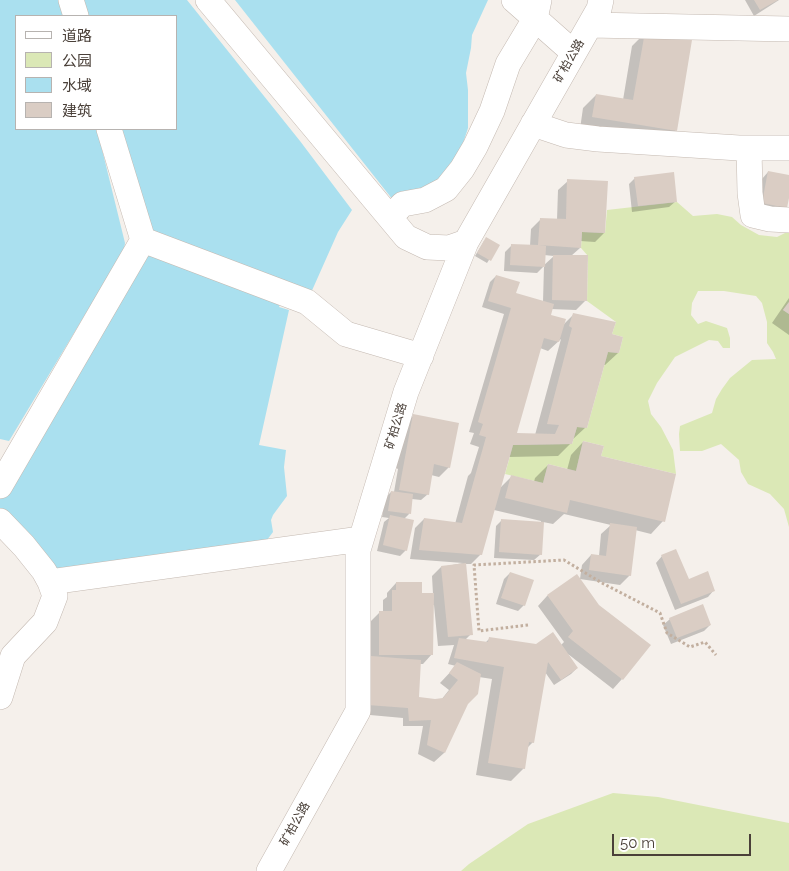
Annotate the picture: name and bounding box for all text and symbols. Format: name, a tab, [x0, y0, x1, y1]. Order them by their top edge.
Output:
legend	[15, 15, 178, 130]
text: 道路	[62, 27, 92, 45]
street label: 矿柏公路	[551, 37, 587, 85]
text: 公园	[62, 52, 92, 70]
text: 水域	[62, 77, 92, 95]
text: 建筑	[62, 102, 92, 120]
street label: 矿柏公路	[382, 401, 410, 451]
street label: 矿柏公路	[277, 800, 313, 848]
scale bar	[614, 824, 753, 856]
text: 50 m	[620, 834, 655, 852]

